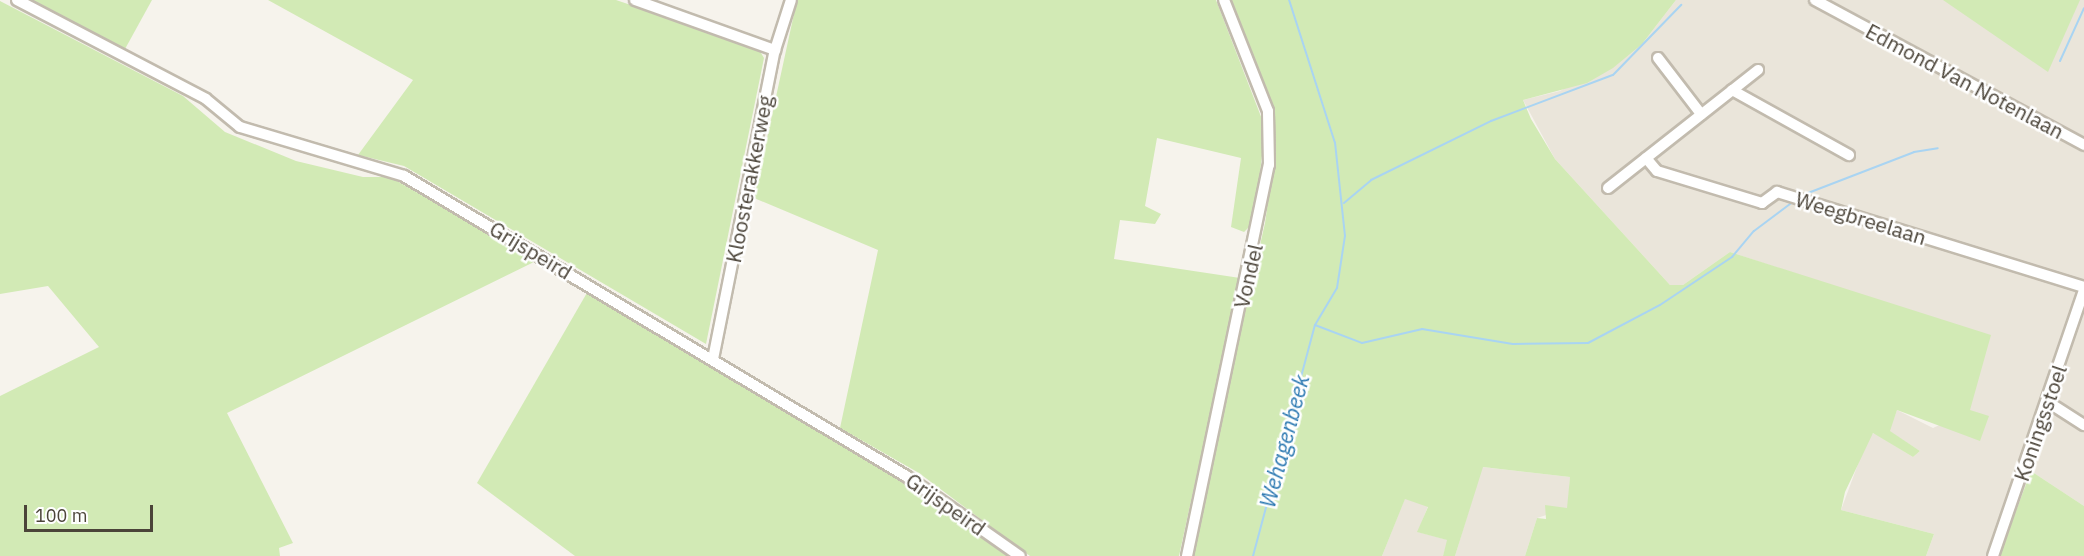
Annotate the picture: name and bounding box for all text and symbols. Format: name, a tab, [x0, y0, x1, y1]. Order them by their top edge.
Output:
street label: Edmond Van Notenlaan	[1861, 18, 2069, 144]
street label: Kloosterakkerweg	[720, 93, 778, 265]
street label: Weegbreelaan	[1793, 186, 1929, 250]
street label: Grijspeird	[485, 216, 577, 284]
street label: Vondel	[1228, 241, 1268, 311]
street label: Koningsstoel	[2008, 362, 2072, 484]
water label: Wehagenbeek	[1254, 372, 1314, 510]
street label: Grijspeird	[901, 467, 991, 541]
scale bar	[27, 493, 156, 531]
text: 100 m	[35, 504, 87, 527]

